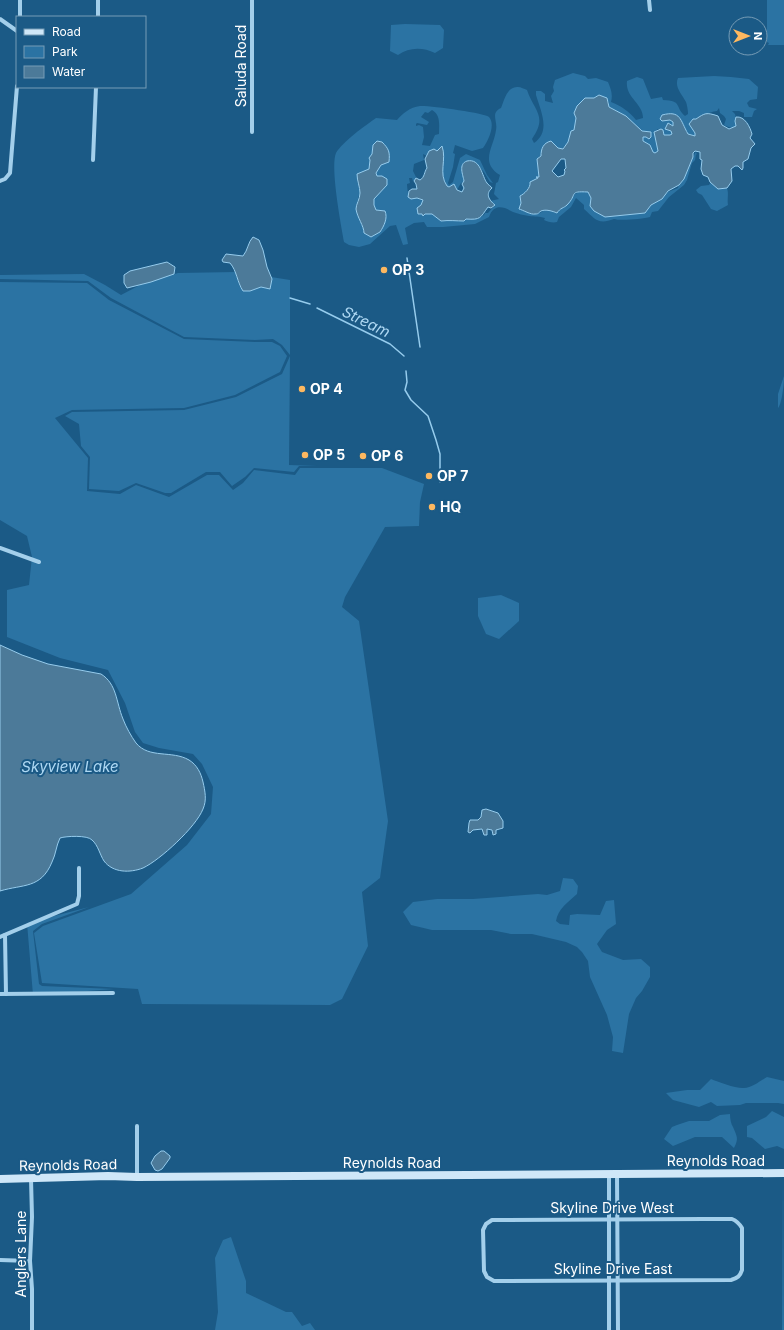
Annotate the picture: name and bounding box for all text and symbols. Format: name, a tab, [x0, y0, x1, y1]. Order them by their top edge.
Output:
legend	[16, 16, 146, 88]
north arrow	[728, 16, 768, 56]
text: Road	[52, 24, 81, 39]
street label: Saluda Road	[232, 25, 249, 107]
text: N	[751, 32, 765, 40]
text: Park	[52, 44, 78, 59]
text: Water	[52, 64, 86, 79]
place label: OP 3	[392, 261, 424, 278]
marker: OP 3	[379, 265, 389, 275]
water label: Stream	[339, 302, 393, 341]
place label: OP 4	[310, 380, 343, 397]
marker: OP 4	[297, 384, 307, 394]
place label: OP 5	[313, 446, 345, 463]
place label: OP 6	[371, 447, 403, 464]
marker: OP 5	[300, 450, 310, 460]
marker: OP 6	[358, 451, 368, 461]
place label: OP 7	[437, 467, 468, 484]
marker: OP 7	[424, 471, 434, 481]
place label: HQ	[440, 498, 461, 515]
marker: HQ	[427, 502, 437, 512]
water label: Skyview Lake	[21, 757, 119, 776]
street label: Reynolds Road	[667, 1152, 765, 1169]
street label: Reynolds Road	[343, 1154, 441, 1171]
street label: Reynolds Road	[19, 1155, 117, 1174]
street label: Skyline Drive West	[550, 1199, 674, 1216]
street label: Anglers Lane	[12, 1211, 29, 1297]
street label: Skyline Drive East	[554, 1260, 673, 1277]

